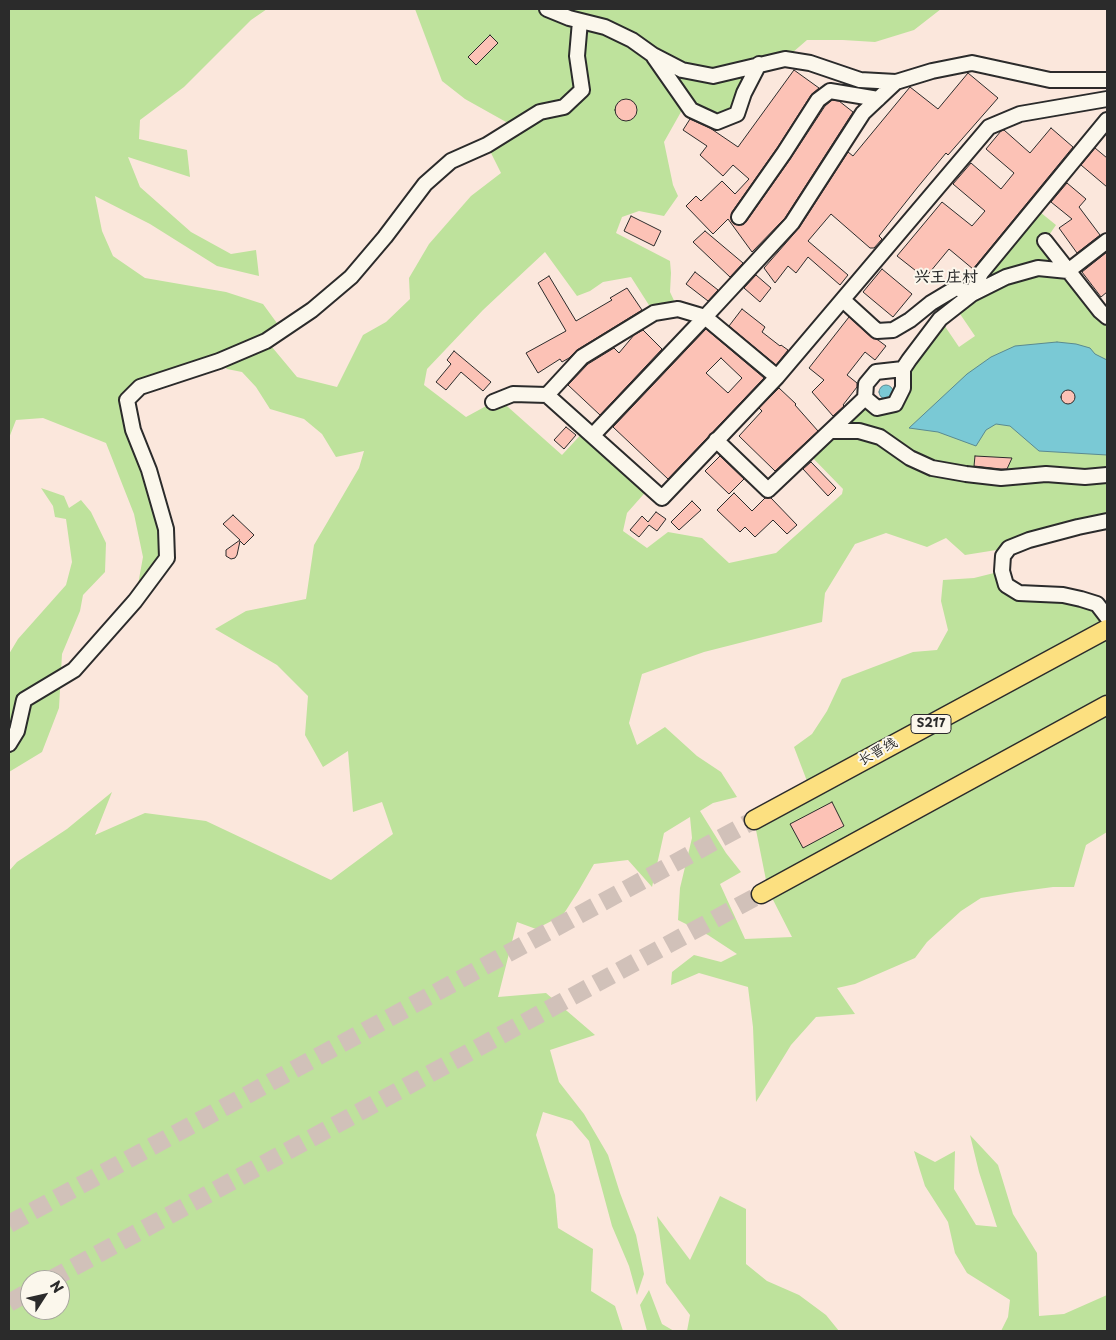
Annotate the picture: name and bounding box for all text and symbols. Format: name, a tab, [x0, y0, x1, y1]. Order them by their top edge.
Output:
district label: 兴王庄村	[914, 268, 978, 288]
road number: S217	[911, 714, 951, 734]
street label: 长晋线	[856, 734, 900, 770]
north arrow	[20, 1270, 70, 1320]
text: N	[45, 1276, 69, 1297]

